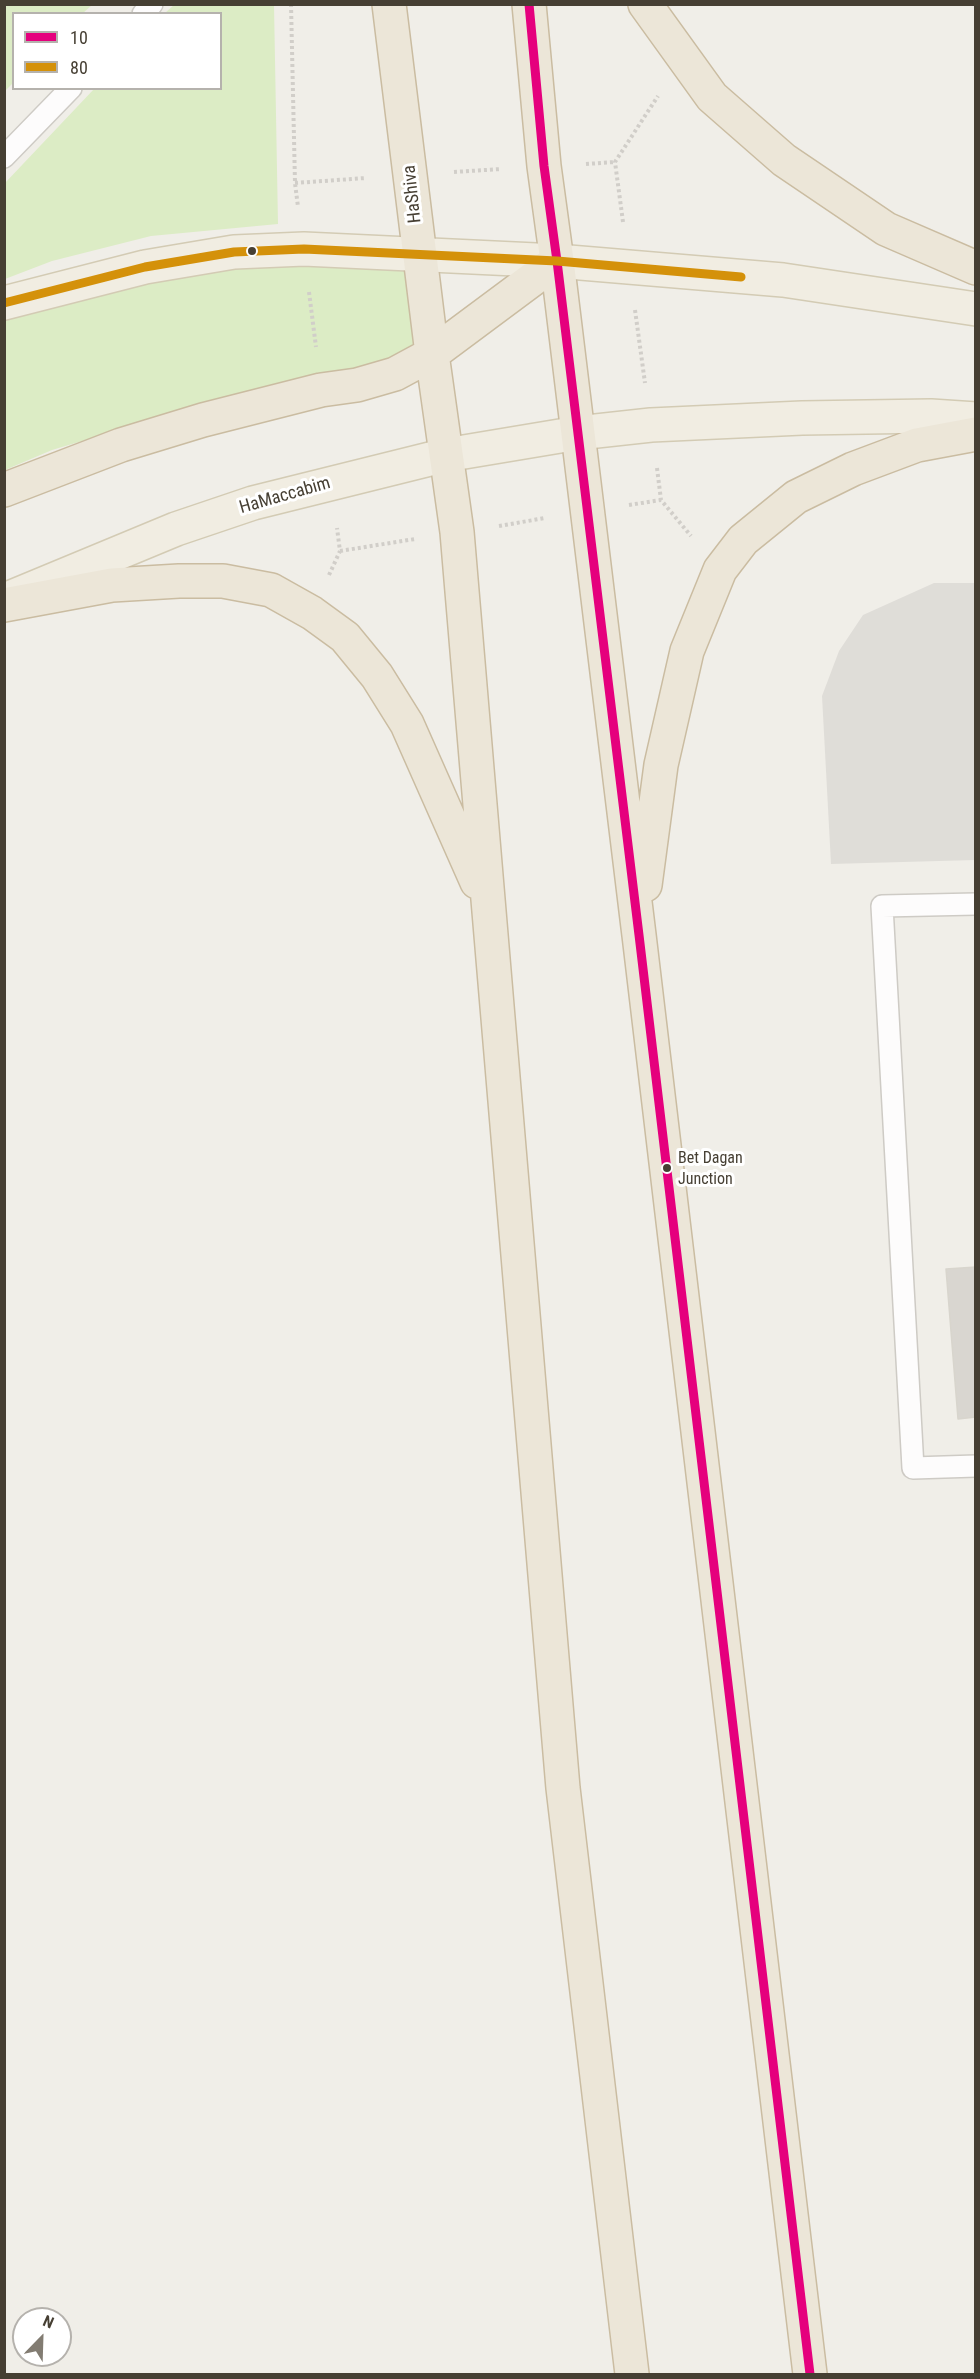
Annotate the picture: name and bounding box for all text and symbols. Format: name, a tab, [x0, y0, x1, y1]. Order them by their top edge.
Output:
legend	[12, 12, 222, 90]
text: 10	[70, 27, 88, 48]
text: 80	[70, 57, 88, 78]
street label: HaShiva	[399, 164, 427, 224]
unlabelled marker	[246, 245, 258, 257]
street label: HaMaccabim	[237, 473, 333, 519]
place label: Bet Dagan Junction	[678, 1149, 743, 1187]
marker: Bet Dagan Junction	[661, 1162, 673, 1174]
north arrow	[12, 2307, 72, 2367]
text: N	[40, 2311, 57, 2332]

